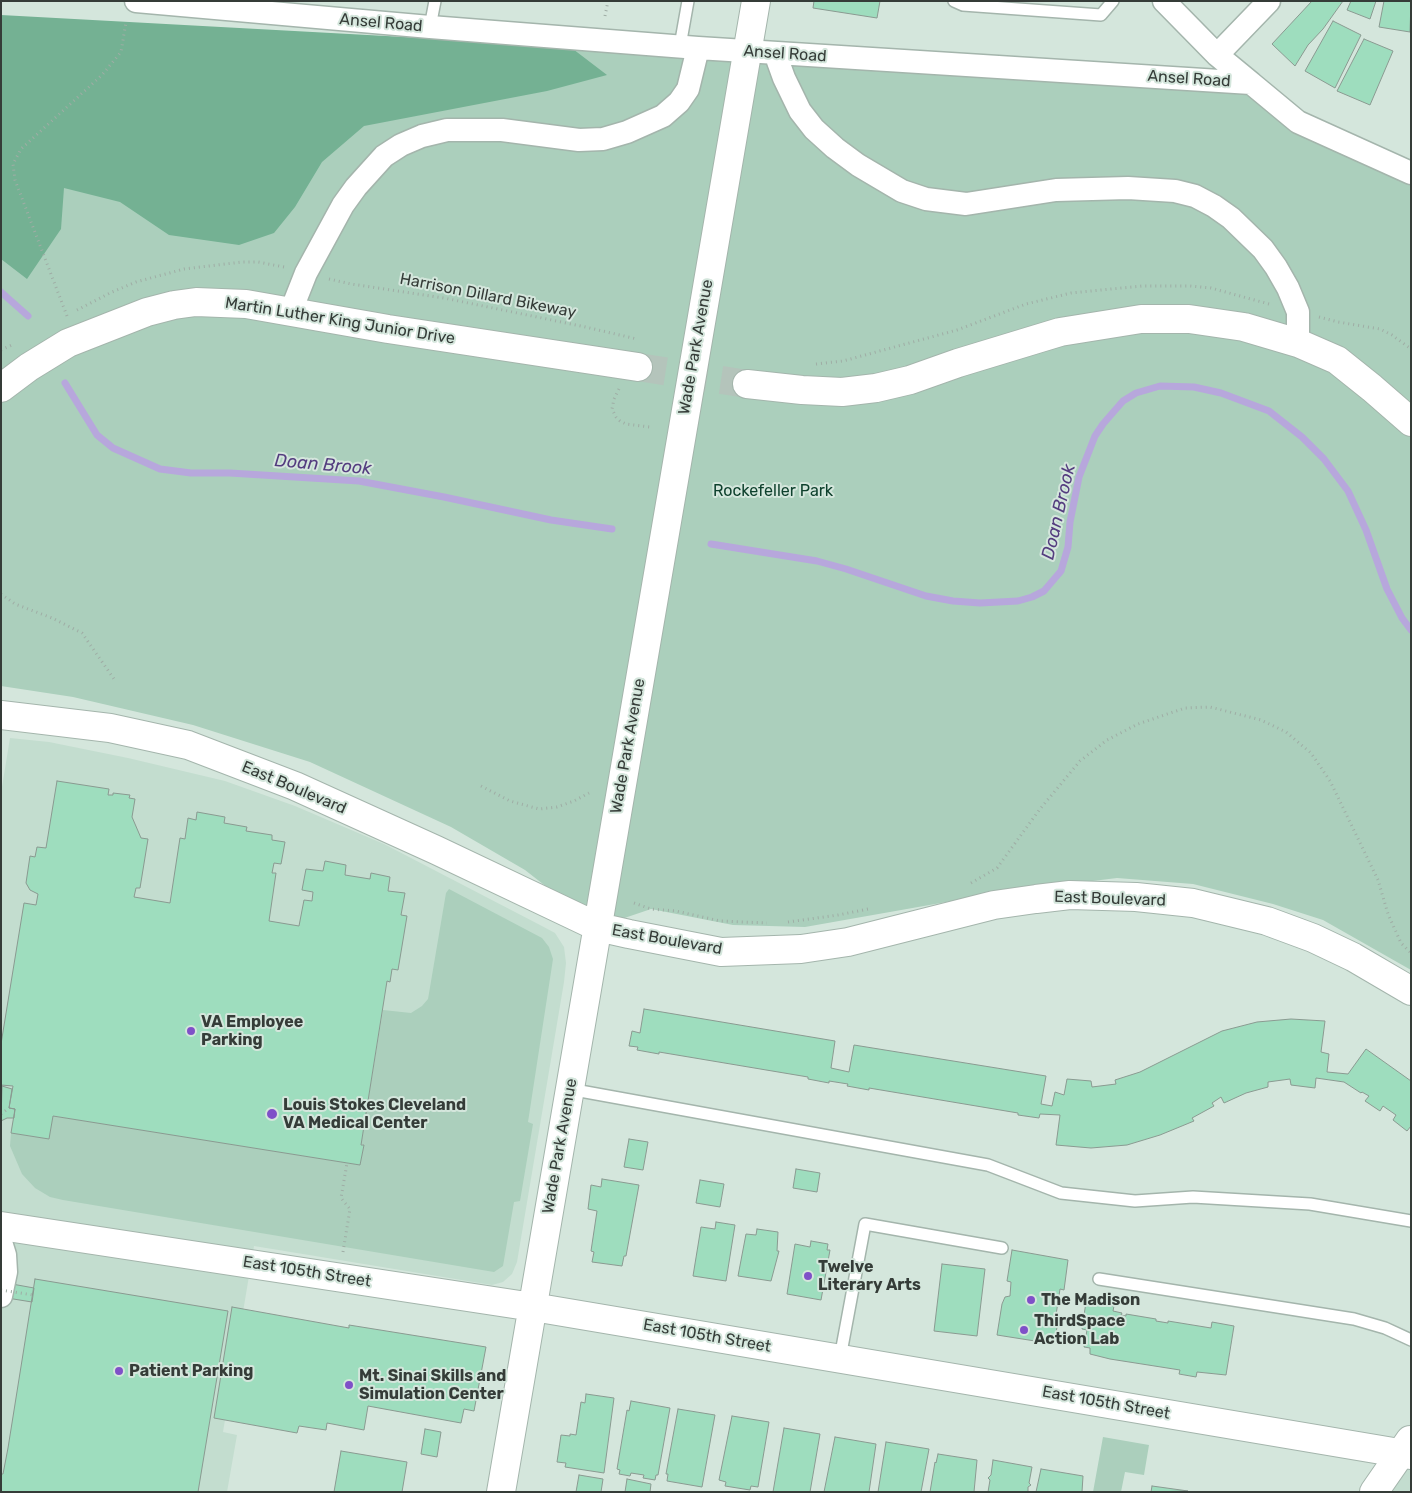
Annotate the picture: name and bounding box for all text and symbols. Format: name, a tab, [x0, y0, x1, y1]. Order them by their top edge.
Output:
street label: Ansel Road	[339, 10, 423, 36]
street label: Ansel Road	[743, 42, 827, 66]
street label: Ansel Road	[1147, 67, 1231, 91]
street label: Harrison Dillard Bikeway	[398, 269, 578, 323]
street label: Wade Park Avenue	[675, 278, 717, 416]
street label: Martin Luther King Junior Drive	[224, 293, 456, 349]
water label: Doan Brook	[274, 450, 372, 480]
water label: Doan Brook	[1038, 462, 1080, 562]
park label: Rockefeller Park	[713, 481, 833, 501]
street label: Wade Park Avenue	[607, 677, 649, 815]
street label: East Boulevard	[239, 757, 349, 819]
street label: East Boulevard	[1054, 887, 1166, 911]
street label: East Boulevard	[610, 921, 724, 959]
place label: VA Employee Parking	[201, 1012, 303, 1050]
marker: VA Employee Parking	[185, 1025, 197, 1037]
street label: Wade Park Avenue	[539, 1077, 581, 1215]
place label: Louis Stokes Cleveland VA Medical Center	[283, 1095, 466, 1133]
marker: Louis Stokes Cleveland VA Medical Center	[265, 1107, 279, 1121]
street label: East 105th Street	[242, 1252, 372, 1292]
place label: Twelve Literary Arts	[818, 1257, 921, 1295]
marker: Twelve Literary Arts	[802, 1270, 814, 1282]
place label: The Madison	[1041, 1290, 1140, 1310]
marker: The Madison	[1025, 1294, 1037, 1306]
place label: ThirdSpace Action Lab	[1034, 1311, 1125, 1349]
street label: East 105th Street	[642, 1315, 772, 1357]
marker: ThirdSpace Action Lab	[1018, 1324, 1030, 1336]
place label: Patient Parking	[129, 1361, 253, 1381]
marker: Patient Parking	[113, 1365, 125, 1377]
place label: Mt. Sinai Skills and Simulation Center	[359, 1366, 506, 1404]
marker: Mt. Sinai Skills and Simulation Center	[343, 1379, 355, 1391]
street label: East 105th Street	[1041, 1382, 1171, 1424]

